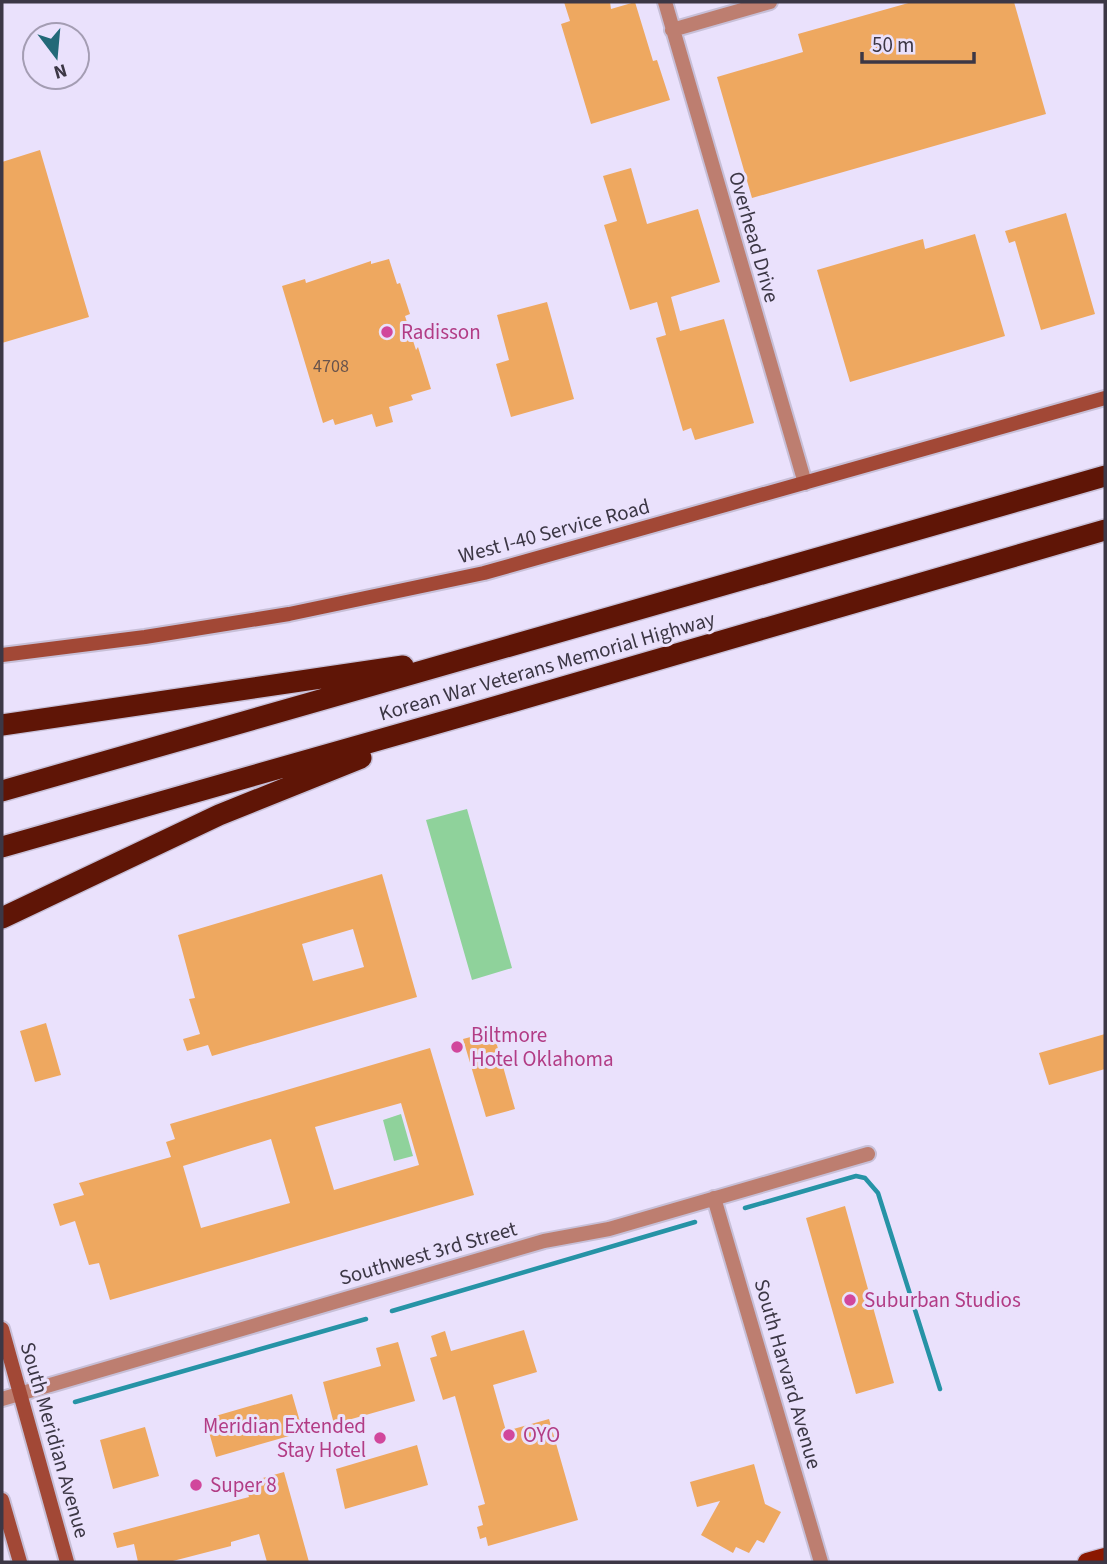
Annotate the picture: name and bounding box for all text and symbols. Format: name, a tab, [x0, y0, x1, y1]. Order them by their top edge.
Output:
north arrow	[21, 21, 91, 91]
scale bar	[862, 21, 974, 65]
text: 50 m	[872, 30, 914, 60]
text: N	[50, 56, 70, 86]
street label: Overhead Drive	[721, 168, 787, 306]
place label: Radisson	[401, 317, 481, 347]
marker: Radisson	[379, 324, 395, 340]
house number: 4708	[313, 354, 349, 379]
street label: West I-40 Service Road	[455, 491, 653, 571]
street label: Korean War Veterans Memorial Highway	[376, 604, 719, 728]
place label: Biltmore Hotel Oklahoma	[471, 1020, 614, 1074]
marker: Biltmore Hotel Oklahoma	[449, 1039, 465, 1055]
street label: Southwest 3rd Street	[336, 1213, 520, 1293]
street label: South Harvard Avenue	[747, 1275, 829, 1473]
place label: Suburban Studios	[864, 1285, 1021, 1315]
marker: Suburban Studios	[842, 1292, 858, 1308]
street label: South Meridian Avenue	[13, 1338, 97, 1542]
place label: Meridian Extended Stay Hotel	[203, 1411, 366, 1465]
place label: OYO	[523, 1420, 560, 1450]
marker: OYO	[501, 1427, 517, 1443]
marker: Meridian Extended Stay Hotel	[372, 1430, 388, 1446]
place label: Super 8	[210, 1470, 277, 1500]
marker: Super 8	[188, 1477, 204, 1493]

